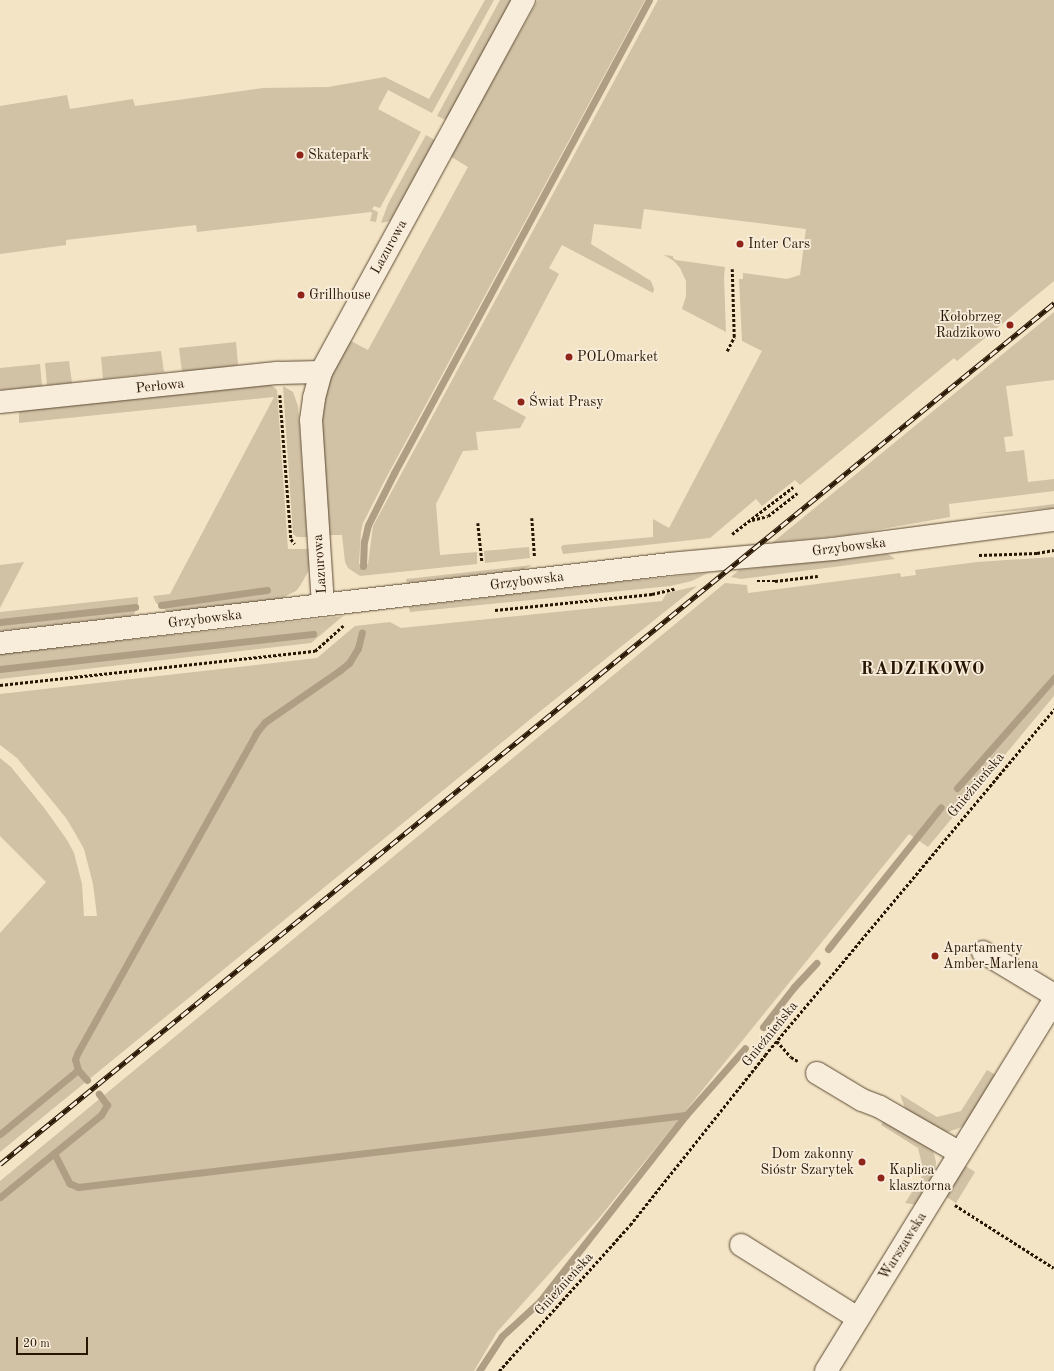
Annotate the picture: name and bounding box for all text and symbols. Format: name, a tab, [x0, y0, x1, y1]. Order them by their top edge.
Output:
place label: Skatepark	[308, 147, 369, 163]
marker: Skatepark	[295, 150, 305, 160]
street label: Lazurowa	[367, 217, 411, 277]
place label: Inter Cars	[748, 236, 810, 252]
marker: Inter Cars	[735, 239, 745, 249]
place label: Grillhouse	[309, 287, 371, 303]
marker: Grillhouse	[296, 290, 306, 300]
place label: Kołobrzeg Radzikowo	[936, 309, 1001, 342]
marker: Kołobrzeg Radzikowo	[1004, 319, 1016, 331]
place label: POLOmarket	[577, 349, 658, 365]
marker: POLOmarket	[564, 352, 574, 362]
street label: Perłowa	[135, 375, 185, 397]
place label: Świat Prasy	[529, 394, 604, 410]
marker: Świat Prasy	[516, 397, 526, 407]
street label: Lazurowa	[310, 534, 330, 594]
street label: Grzybowska	[811, 534, 887, 560]
street label: Grzybowska	[489, 568, 565, 594]
street label: Grzybowska	[167, 606, 243, 632]
district label: RADZIKOWO	[861, 658, 985, 680]
street label: Gnieźnieńska	[944, 749, 1008, 821]
place label: Apartamenty Amber-Marlena	[943, 940, 1038, 972]
marker: Apartamenty Amber-Marlena	[930, 951, 940, 961]
street label: Gnieźnieńska	[738, 998, 802, 1070]
place label: Dom zakonny Sióstr Szarytek	[760, 1146, 854, 1178]
marker: Dom zakonny Sióstr Szarytek	[857, 1157, 867, 1167]
place label: Kaplica klasztorna	[889, 1162, 951, 1194]
marker: Kaplica klasztorna	[876, 1173, 886, 1183]
street label: Warszawska	[876, 1209, 930, 1283]
street label: Gnieźnieńska	[531, 1249, 597, 1319]
scale bar	[18, 1329, 90, 1355]
text: 20 m	[23, 1338, 50, 1350]

